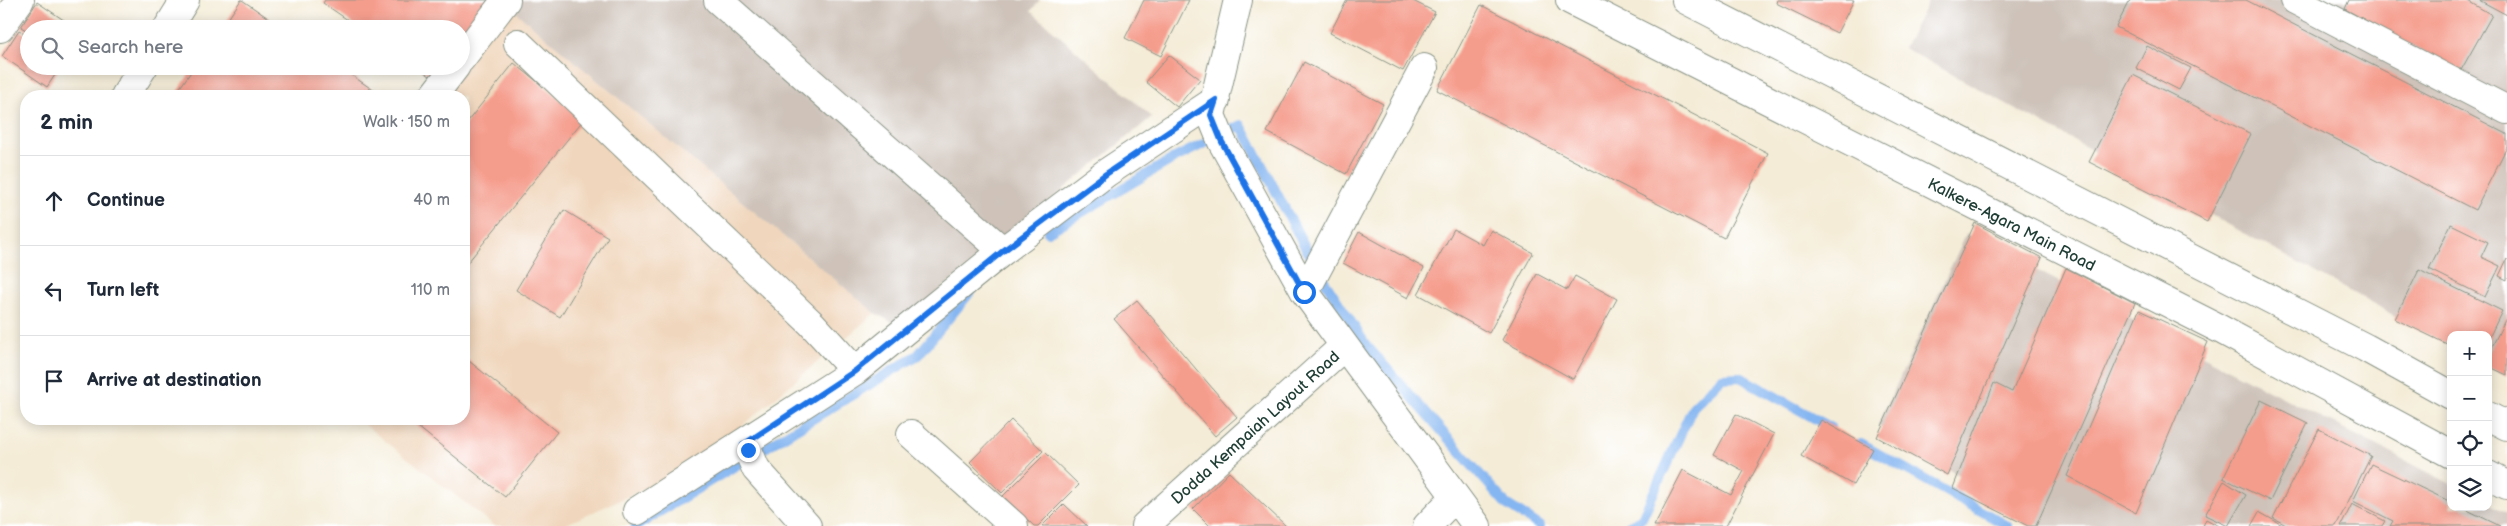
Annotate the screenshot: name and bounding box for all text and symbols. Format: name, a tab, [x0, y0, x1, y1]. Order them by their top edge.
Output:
search box	[20, 20, 470, 75]
icon: search	[38, 34, 66, 62]
text: Search here	[78, 36, 183, 59]
text: 2 min	[40, 110, 93, 135]
text: Walk · 150 m	[363, 113, 450, 132]
street label: Kalkere-Agara Main Road	[1924, 175, 2098, 276]
icon: ahead	[40, 187, 68, 215]
text: Continue	[87, 189, 165, 212]
text: 40 m	[413, 191, 450, 210]
icon: left	[40, 277, 68, 305]
text: Turn left	[87, 279, 159, 302]
text: 110 m	[411, 281, 450, 300]
route start	[1293, 281, 1316, 304]
map controls	[2447, 331, 2492, 511]
button: +	[2447, 331, 2492, 376]
street label: Dodda Kempaiah Layout Road	[1168, 348, 1344, 509]
icon: arrive	[40, 367, 68, 395]
text: Arrive at destination	[87, 369, 262, 392]
button: −	[2447, 376, 2492, 421]
button: locate	[2447, 421, 2492, 466]
route end	[737, 439, 760, 462]
button: layers	[2447, 466, 2492, 511]

